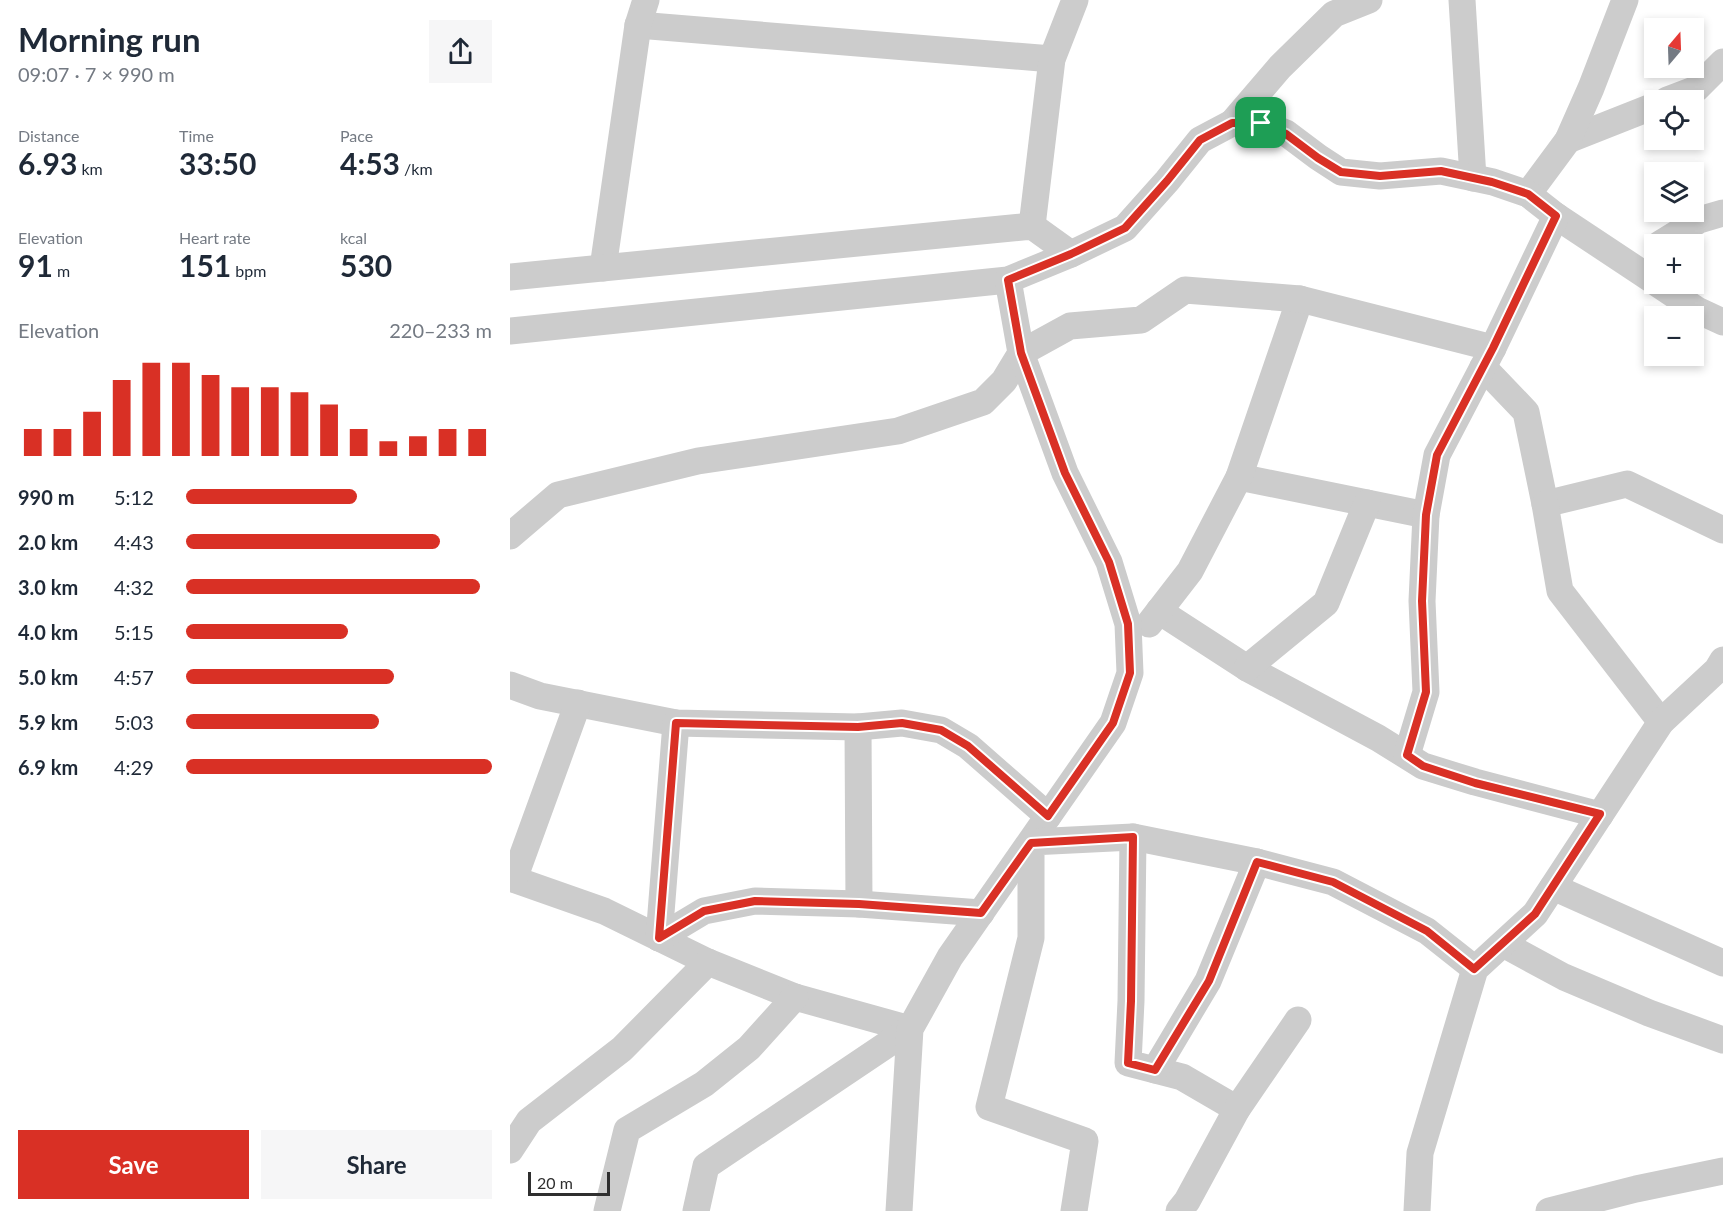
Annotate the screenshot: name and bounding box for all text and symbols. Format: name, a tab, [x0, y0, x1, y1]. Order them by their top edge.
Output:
north arrow	[1644, 18, 1704, 78]
map controls	[1644, 18, 1704, 366]
text: Morning run	[18, 19, 201, 59]
button: share	[429, 20, 492, 83]
text: 09:07 · 7 × 990 m	[18, 62, 175, 86]
button: locate	[1644, 90, 1704, 150]
pin	[1235, 97, 1286, 148]
icon: arrive	[1244, 106, 1277, 139]
text: Distance	[18, 126, 79, 145]
text: Time	[179, 126, 214, 145]
text: Pace	[340, 126, 373, 145]
text: 6.93	[18, 145, 77, 181]
text: 33:50	[179, 145, 256, 181]
text: 4:53	[340, 145, 400, 181]
text: km	[77, 159, 103, 178]
text: /km	[400, 159, 433, 178]
button: layers	[1644, 162, 1704, 222]
text: Elevation	[18, 228, 83, 247]
text: Heart rate	[179, 228, 251, 247]
text: kcal	[340, 228, 367, 247]
button: +	[1644, 234, 1704, 294]
text: 91	[18, 247, 53, 283]
text: 151	[179, 247, 231, 283]
text: 530	[340, 247, 392, 283]
text: m	[53, 261, 70, 280]
text: bpm	[231, 261, 266, 280]
button: −	[1644, 306, 1704, 366]
text: Elevation	[18, 318, 99, 342]
text: 220–233 m	[389, 318, 492, 342]
text: 990 m	[18, 485, 74, 509]
text: 5:12	[114, 485, 154, 509]
text: 2.0 km	[18, 530, 78, 554]
text: 4:43	[114, 530, 154, 554]
text: 3.0 km	[18, 575, 78, 599]
text: 4:32	[114, 575, 154, 599]
text: 4.0 km	[18, 620, 78, 644]
text: 5:15	[114, 620, 154, 644]
text: 5.0 km	[18, 665, 78, 689]
text: 4:57	[114, 665, 154, 689]
text: 5.9 km	[18, 710, 78, 734]
text: 5:03	[114, 710, 154, 734]
text: 6.9 km	[18, 755, 78, 779]
text: 4:29	[114, 755, 154, 779]
button: Save	[18, 1130, 249, 1199]
button: Share	[261, 1130, 492, 1199]
scale bar	[528, 1169, 610, 1196]
text: 20 m	[537, 1173, 573, 1192]

